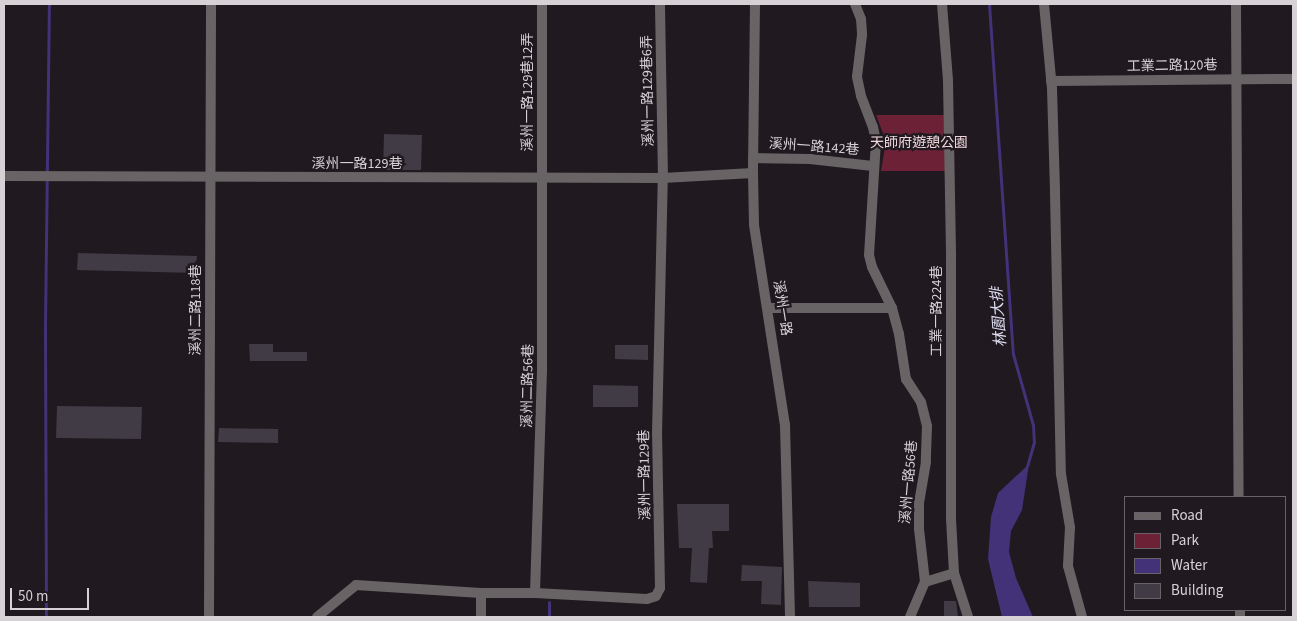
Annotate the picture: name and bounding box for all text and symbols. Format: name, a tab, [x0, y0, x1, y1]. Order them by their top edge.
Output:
street label: 溪州一路129巷12弄	[520, 33, 536, 151]
street label: 溪州一路129巷6弄	[639, 35, 657, 147]
street label: 工業二路120巷	[1126, 57, 1218, 75]
street label: 溪州一路142巷	[768, 135, 860, 159]
park label: 天師府遊憩公園	[870, 135, 968, 151]
street label: 溪州一路129巷	[312, 156, 402, 172]
street label: 溪州二路118巷	[188, 265, 204, 355]
street label: 工業一路224巷	[929, 266, 945, 356]
street label: 溪州一路	[769, 279, 795, 337]
water label: 林園大排	[988, 286, 1010, 348]
street label: 溪州二路56巷	[519, 344, 537, 428]
street label: 溪州一路129巷	[636, 429, 654, 521]
street label: 溪州一路56巷	[897, 439, 921, 525]
legend	[1124, 496, 1287, 611]
text: Road	[1171, 505, 1203, 526]
text: Park	[1171, 530, 1199, 551]
text: Water	[1171, 555, 1207, 576]
scale bar	[12, 578, 91, 610]
text: Building	[1171, 580, 1223, 601]
text: 50 m	[18, 586, 48, 607]

